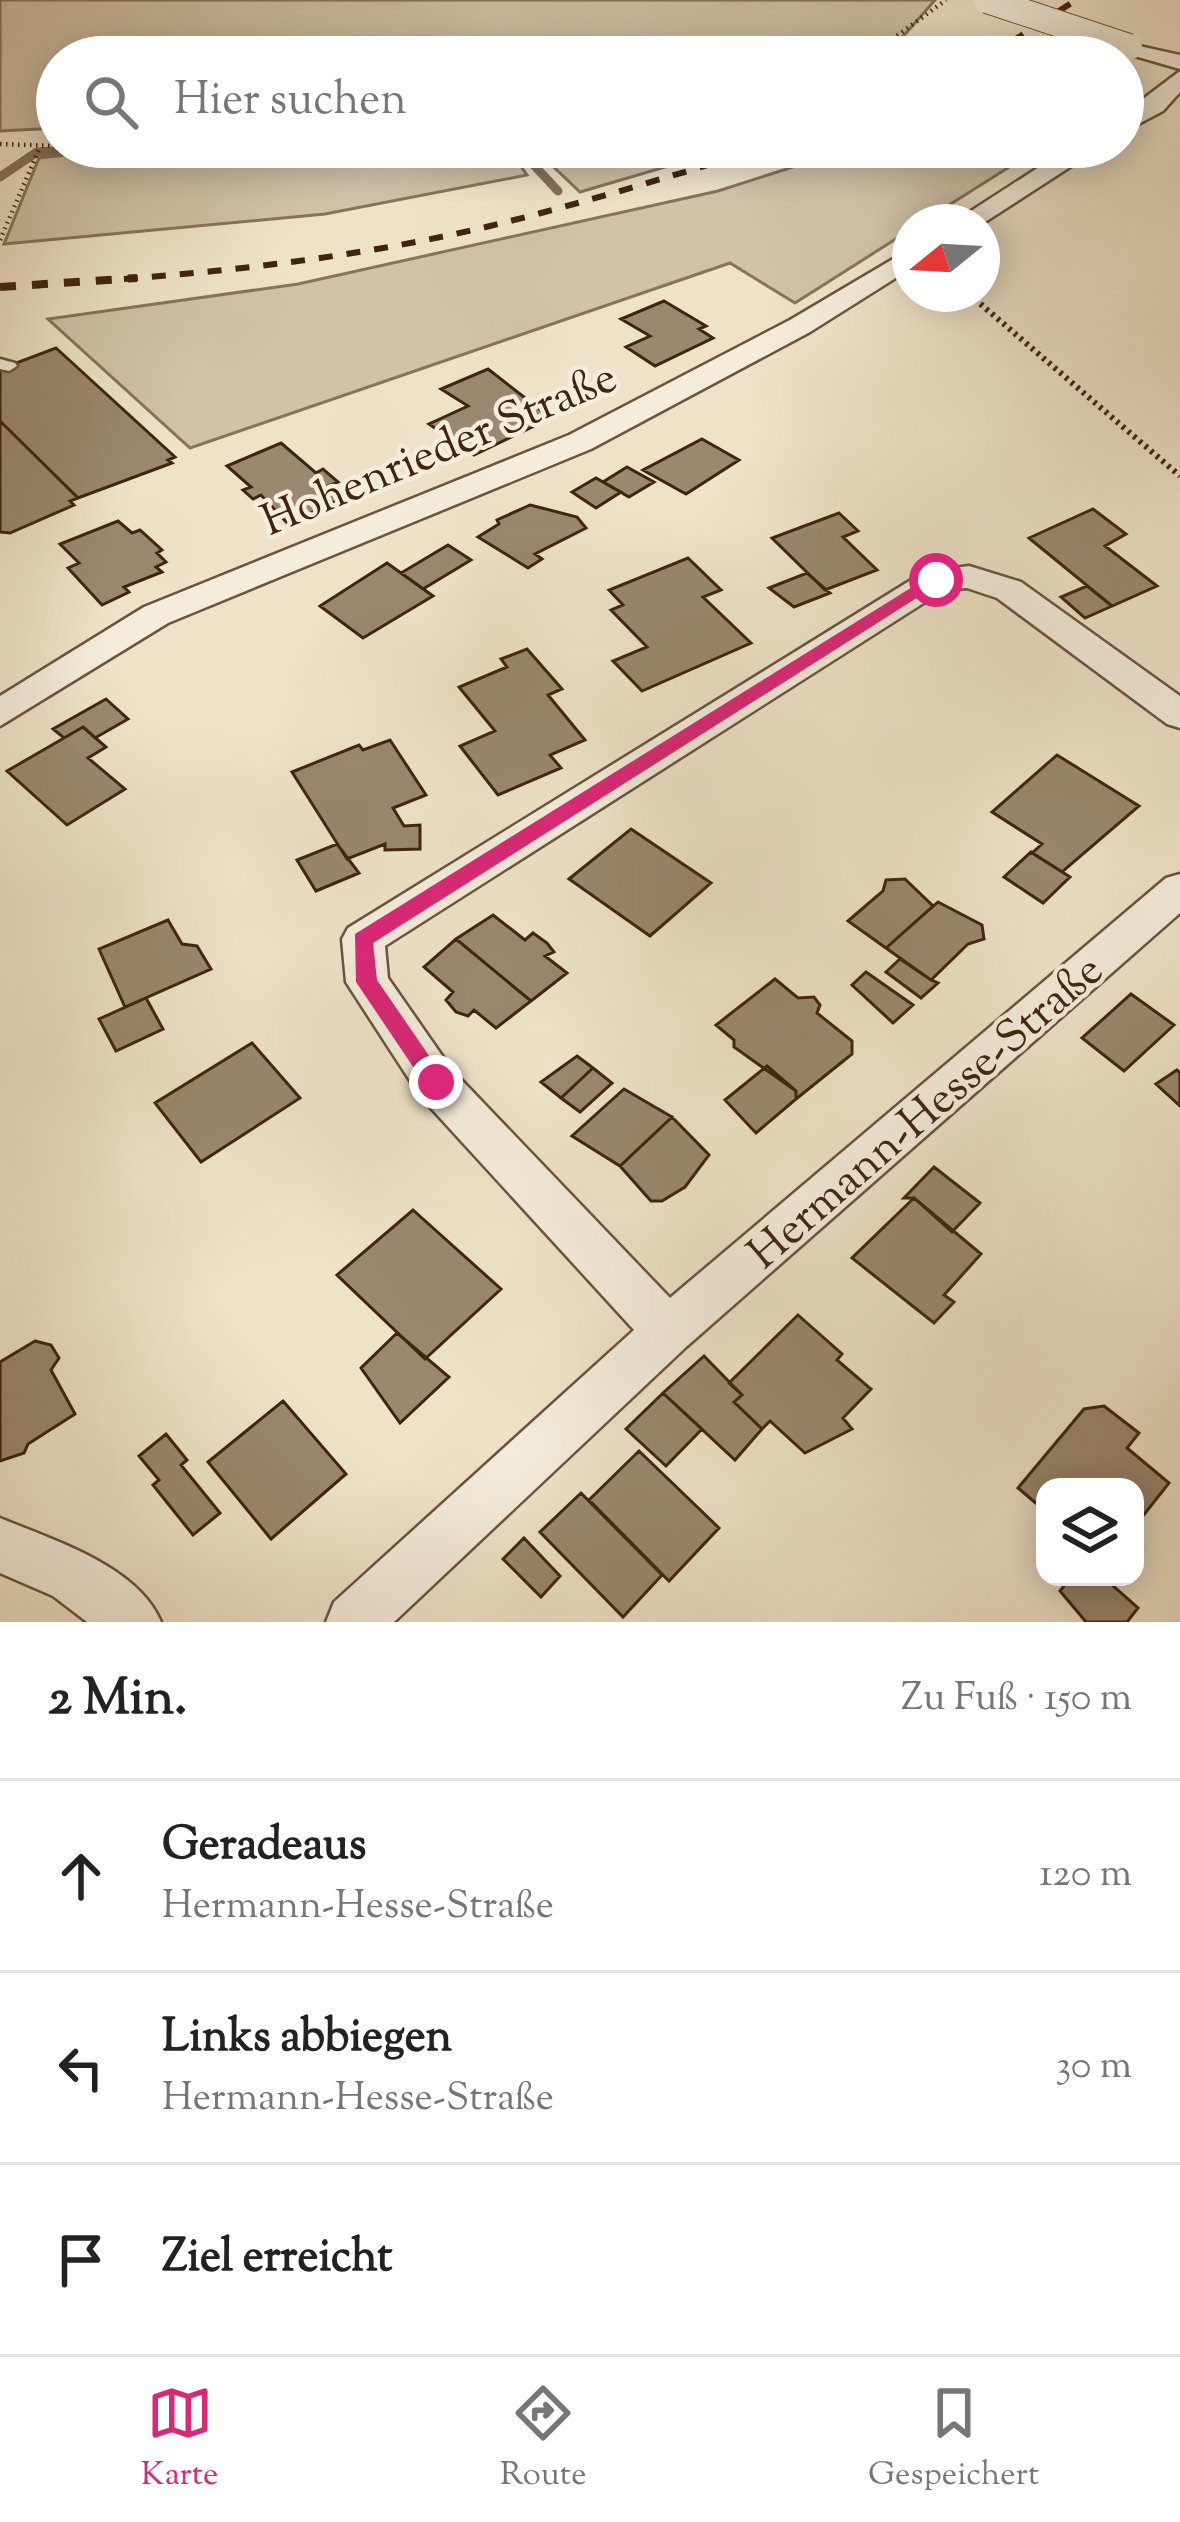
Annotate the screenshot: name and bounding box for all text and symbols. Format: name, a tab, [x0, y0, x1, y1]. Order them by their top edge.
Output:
search box	[36, 36, 1144, 168]
icon: search	[78, 69, 144, 135]
text: Hier suchen	[174, 70, 407, 135]
north arrow	[892, 204, 1000, 312]
street label: Hohenrieder Straße	[252, 348, 628, 556]
route start	[909, 553, 963, 607]
street label: Hermann-Hesse-Straße	[736, 941, 1120, 1287]
route end	[409, 1055, 463, 1109]
map controls	[1036, 1478, 1144, 1586]
button: layers	[1036, 1478, 1144, 1586]
text: 2 Min.	[48, 1664, 187, 1737]
text: Zu Fuß · 150 m	[901, 1672, 1132, 1728]
text: Geradeaus	[162, 1815, 366, 1880]
icon: ahead	[48, 1843, 114, 1909]
text: 120 m	[1039, 1848, 1132, 1904]
text: Hermann-Hesse-Straße	[162, 1880, 554, 1936]
text: Links abbiegen	[162, 2007, 452, 2072]
icon: left	[48, 2035, 114, 2101]
text: 30 m	[1055, 2040, 1132, 2096]
text: Hermann-Hesse-Straße	[162, 2072, 554, 2128]
icon: arrive	[48, 2227, 114, 2293]
text: Ziel erreicht	[162, 2227, 393, 2292]
tab: Karte	[141, 2380, 218, 2500]
tab: Route	[500, 2380, 587, 2500]
tab: Gespeichert	[868, 2380, 1039, 2500]

